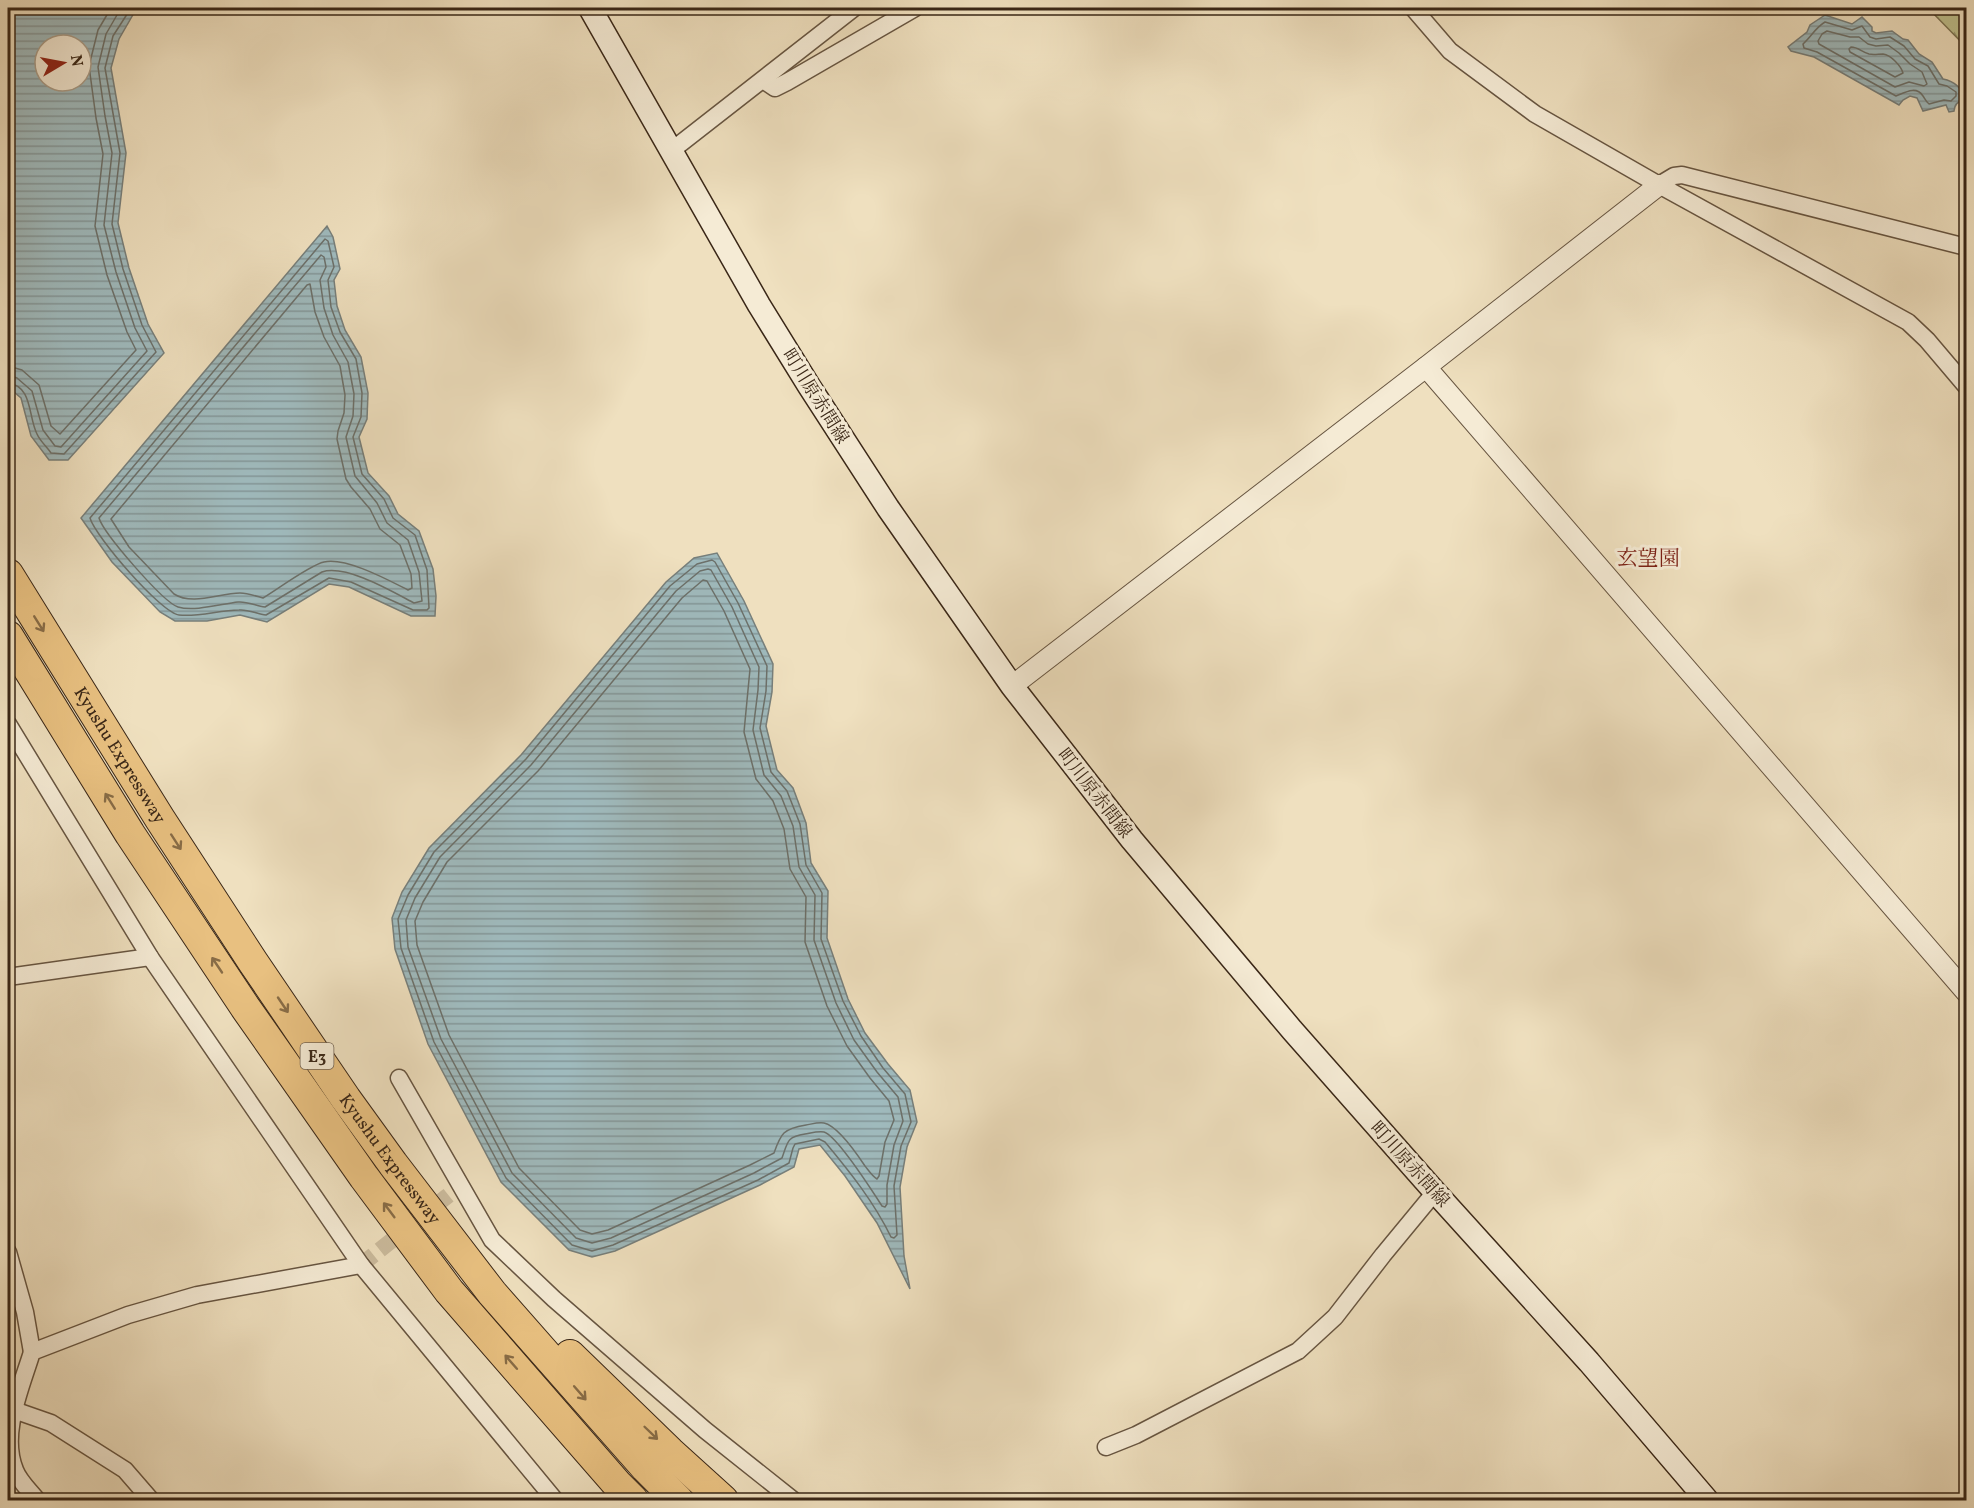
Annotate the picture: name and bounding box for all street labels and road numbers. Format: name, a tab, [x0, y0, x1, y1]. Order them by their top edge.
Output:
street label: 町川原赤間線	[776, 344, 854, 449]
street label: Kyushu Expressway	[67, 683, 171, 829]
street label: 町川原赤間線	[1051, 744, 1137, 844]
road number: E3	[300, 1043, 334, 1069]
street label: Kyushu Expressway	[332, 1089, 446, 1230]
street label: 町川原赤間線	[1363, 1117, 1454, 1213]

